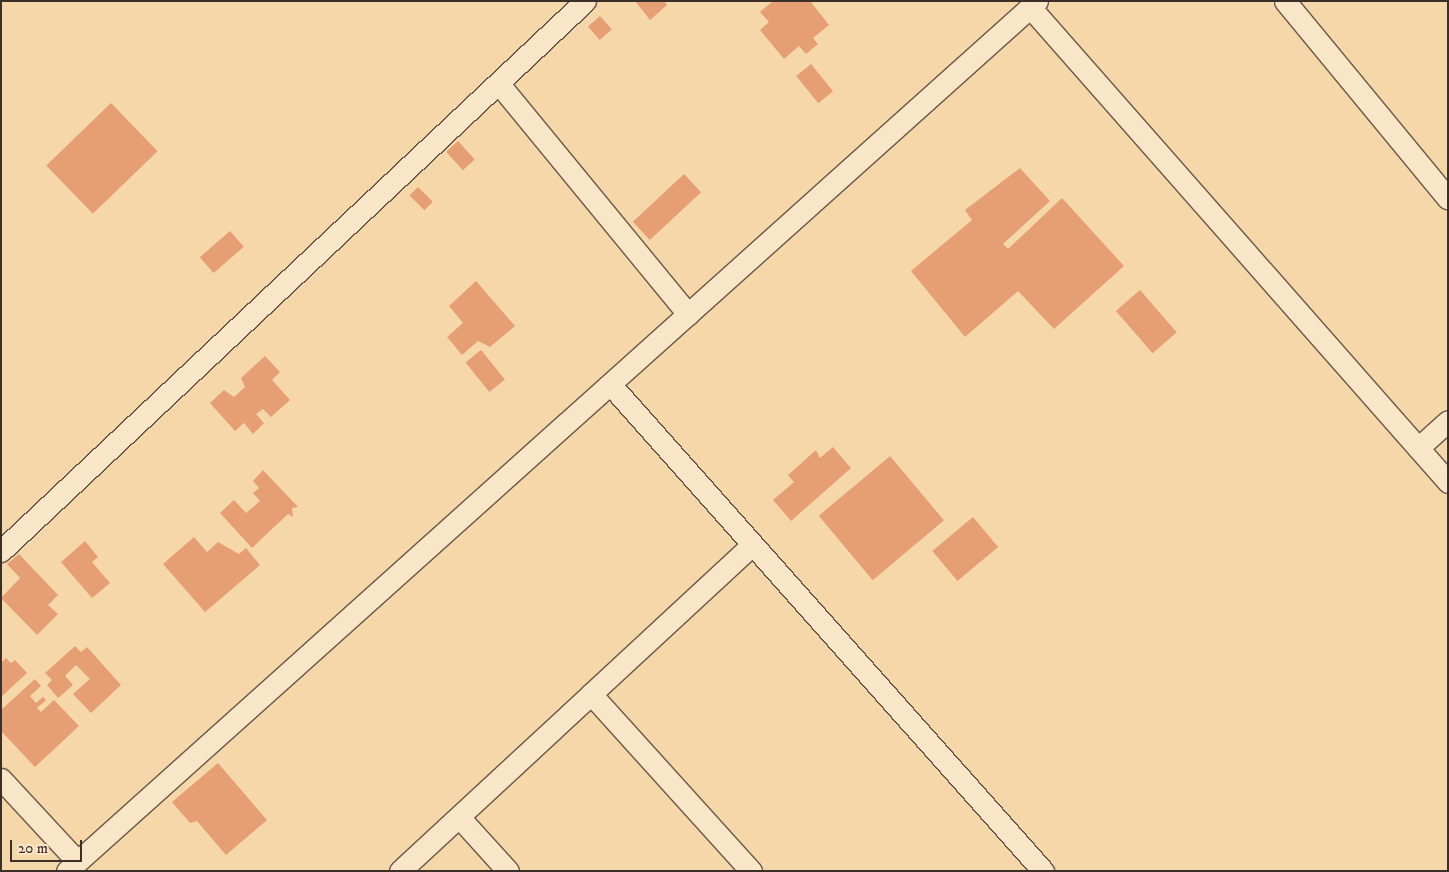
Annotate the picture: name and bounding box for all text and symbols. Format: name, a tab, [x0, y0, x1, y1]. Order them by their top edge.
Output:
scale bar	[12, 830, 85, 862]
text: 20 m	[18, 839, 48, 858]

